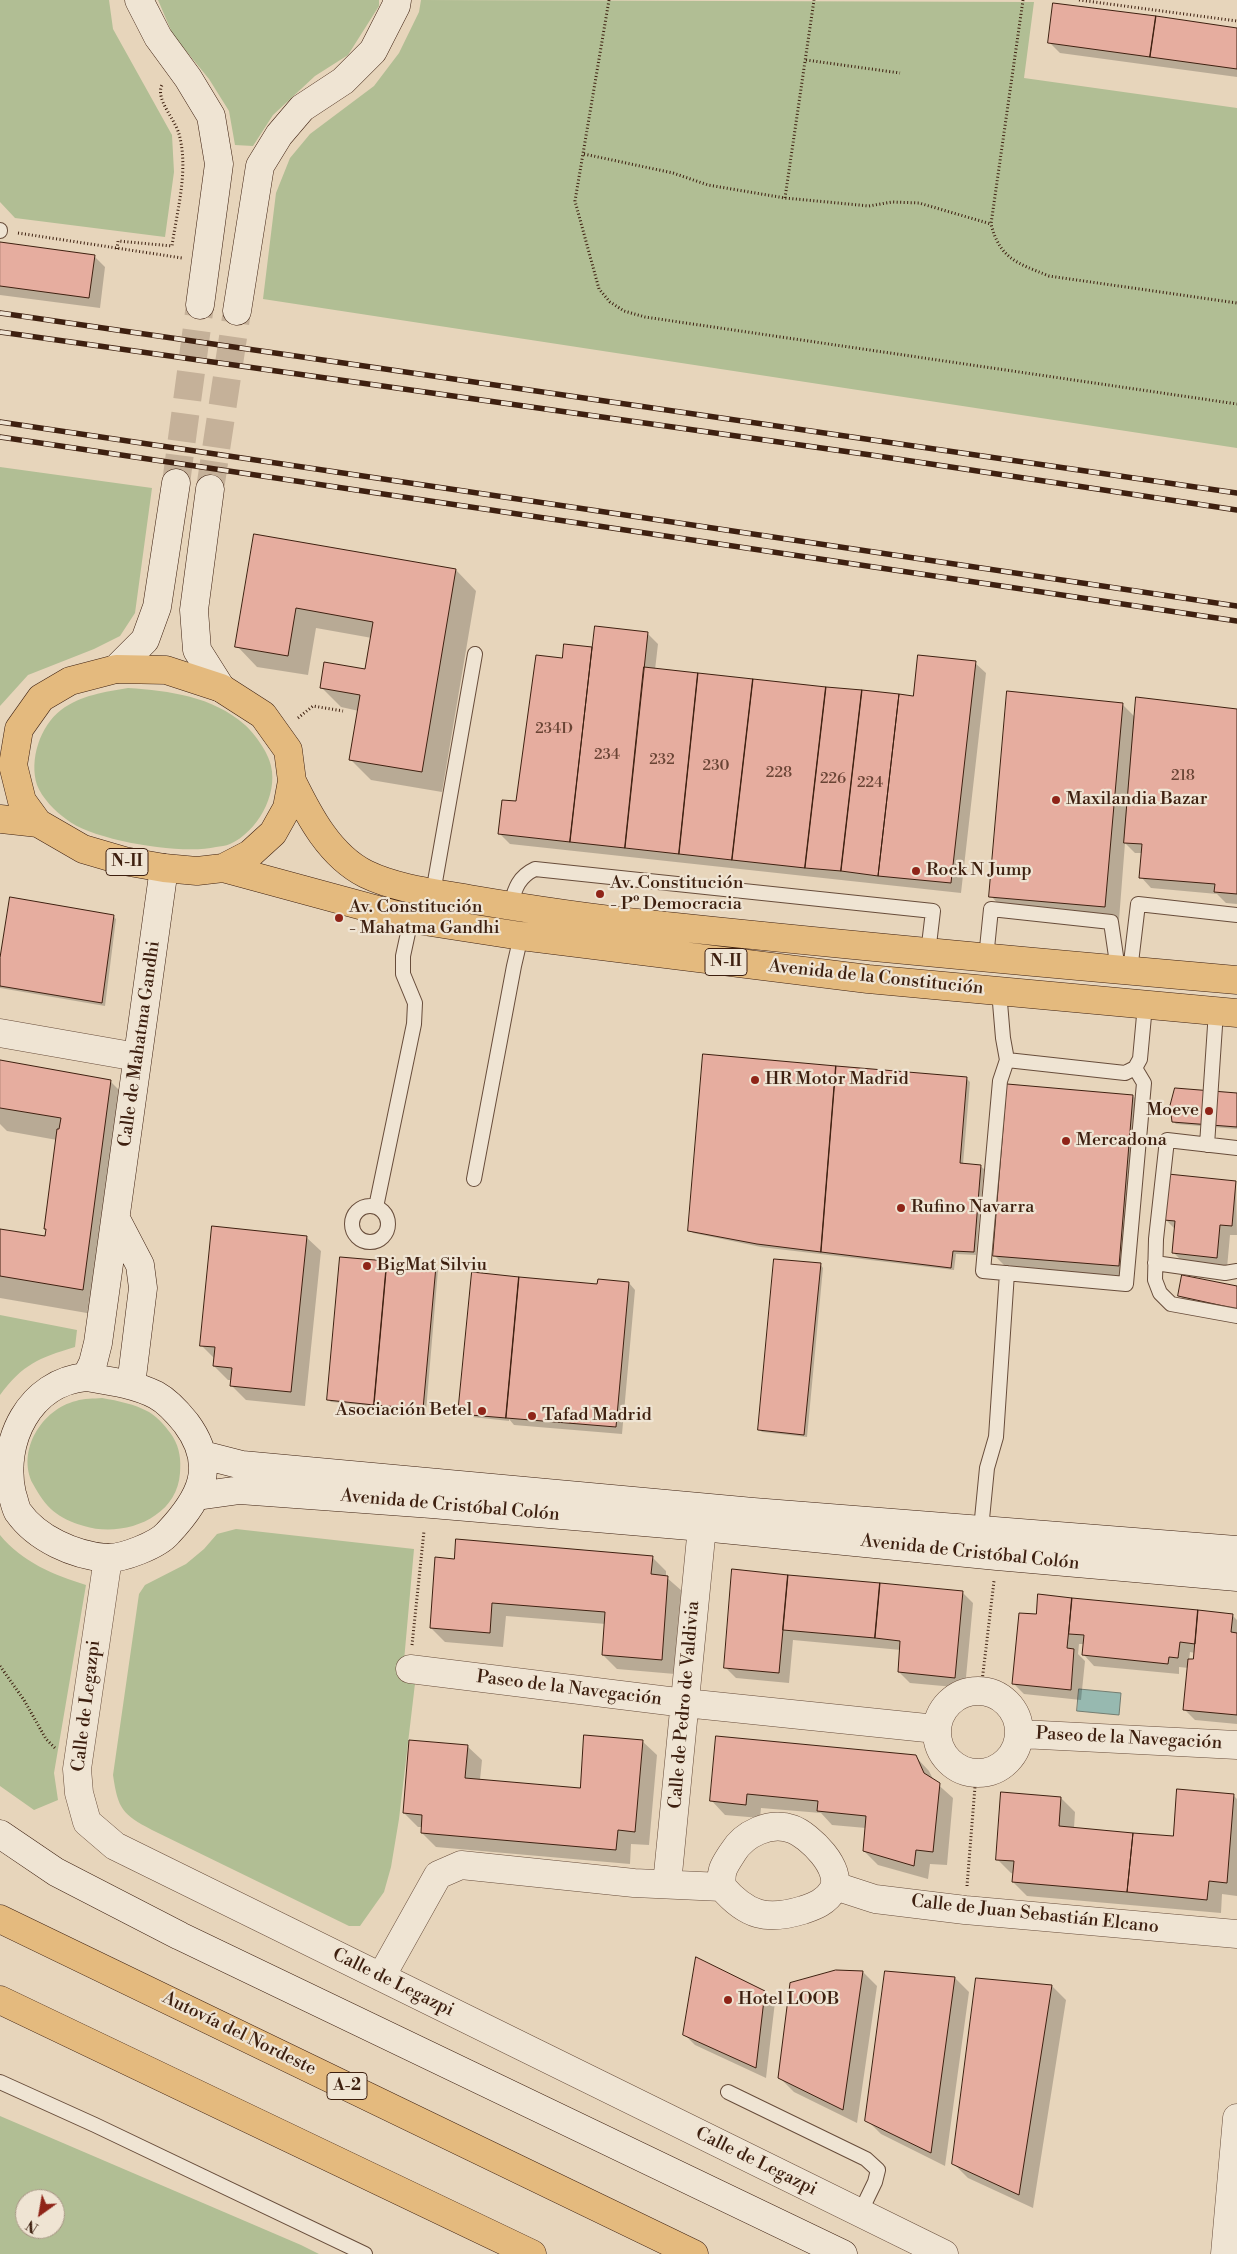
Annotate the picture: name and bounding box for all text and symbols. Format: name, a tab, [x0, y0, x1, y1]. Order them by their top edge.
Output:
house number: 234D	[535, 720, 573, 738]
house number: 234	[594, 746, 620, 764]
house number: 232	[649, 751, 675, 769]
house number: 230	[703, 757, 729, 775]
house number: 228	[766, 764, 792, 782]
house number: 218	[1171, 767, 1195, 785]
house number: 226	[820, 770, 846, 788]
house number: 224	[857, 774, 883, 792]
place label: Maxilandia Bazar	[1066, 789, 1207, 811]
marker: Maxilandia Bazar	[1050, 794, 1062, 806]
road number: N-II	[106, 849, 148, 876]
place label: Rock N Jump	[926, 860, 1032, 882]
marker: Rock N Jump	[910, 865, 922, 877]
place label: Av. Constitución - Pº Democracia	[610, 873, 743, 916]
marker: Av. Constitución - Pº Democracia	[594, 888, 606, 900]
place label: Av. Constitución - Mahatma Gandhi	[349, 897, 500, 940]
marker: Av. Constitución - Mahatma Gandhi	[333, 912, 345, 924]
street label: Calle de Mahatma Gandhi	[115, 940, 165, 1148]
road number: N-II	[705, 949, 747, 976]
street label: Avenida de la Constitución	[767, 956, 985, 1000]
place label: HR Motor Madrid	[765, 1069, 909, 1091]
marker: HR Motor Madrid	[749, 1074, 761, 1086]
place label: Moeve	[1146, 1100, 1199, 1122]
marker: Moeve	[1203, 1105, 1215, 1117]
place label: Mercadona	[1076, 1130, 1167, 1152]
marker: Mercadona	[1060, 1135, 1072, 1147]
place label: Rufino Navarra	[911, 1197, 1034, 1219]
marker: Rufino Navarra	[895, 1202, 907, 1214]
place label: BigMat Silviu	[377, 1255, 487, 1277]
marker: BigMat Silviu	[361, 1260, 373, 1272]
place label: Asociación Betel	[336, 1400, 472, 1422]
marker: Asociación Betel	[476, 1405, 488, 1417]
place label: Tafad Madrid	[542, 1405, 652, 1427]
marker: Tafad Madrid	[526, 1410, 538, 1422]
street label: Avenida de Cristóbal Colón	[340, 1486, 560, 1526]
street label: Avenida de Cristóbal Colón	[860, 1531, 1080, 1575]
street label: Calle de Pedro de Valdivia	[665, 1600, 705, 1810]
street label: Calle de Legazpi	[68, 1639, 106, 1773]
street label: Paseo de la Navegación	[475, 1667, 663, 1711]
street label: Paseo de la Navegación	[1035, 1723, 1223, 1755]
street label: Calle de Juan Sebastián Elcano	[910, 1891, 1160, 1939]
street label: Calle de Legazpi	[329, 1944, 457, 2022]
street label: Autovía del Nordeste	[159, 1987, 319, 2081]
place label: Hotel LOOB	[738, 1989, 839, 2011]
marker: Hotel LOOB	[722, 1994, 734, 2006]
road number: A-2	[327, 2072, 367, 2100]
street label: Calle de Legazpi	[692, 2123, 820, 2201]
north arrow	[15, 2189, 65, 2239]
text: N	[23, 2215, 42, 2236]

